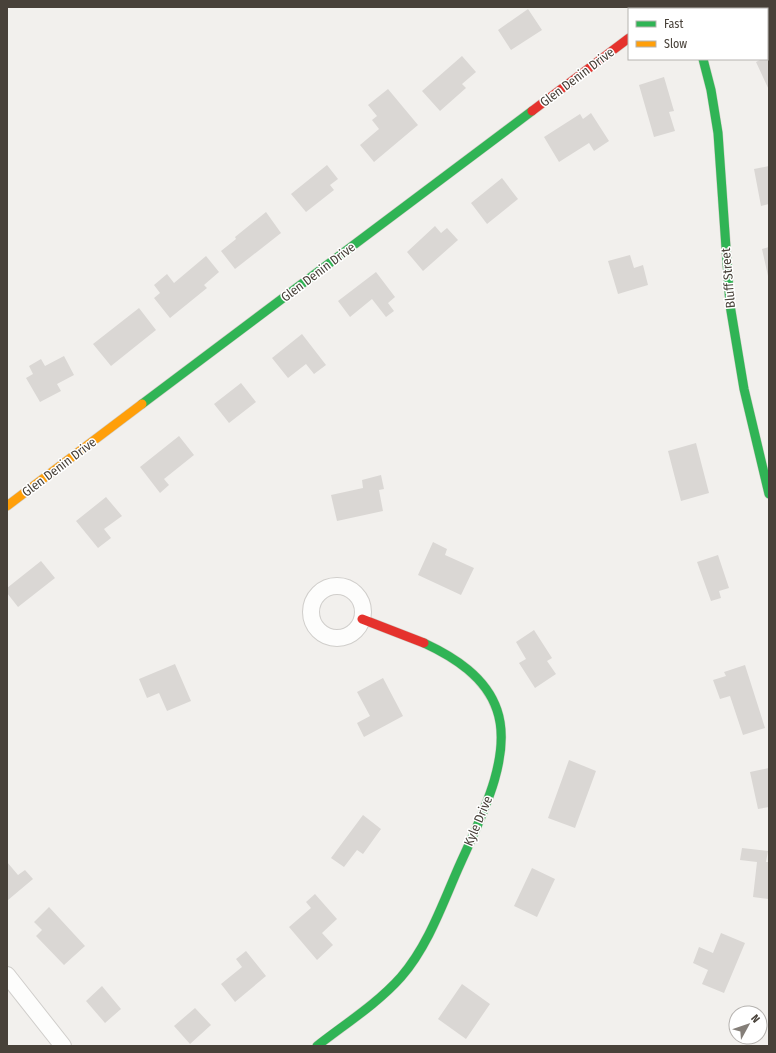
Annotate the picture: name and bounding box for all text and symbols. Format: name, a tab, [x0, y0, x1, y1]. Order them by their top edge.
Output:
legend	[628, 8, 768, 60]
text: Fast	[664, 17, 683, 31]
text: Slow	[664, 37, 687, 51]
street label: Glen Denin Drive	[537, 44, 617, 110]
street label: Glen Denin Drive	[278, 239, 358, 305]
street label: Bluff Street	[718, 247, 738, 309]
street label: Glen Denin Drive	[19, 434, 99, 500]
street label: Kyle Drive	[461, 794, 495, 848]
north arrow	[728, 1005, 768, 1045]
text: N	[748, 1012, 762, 1026]

